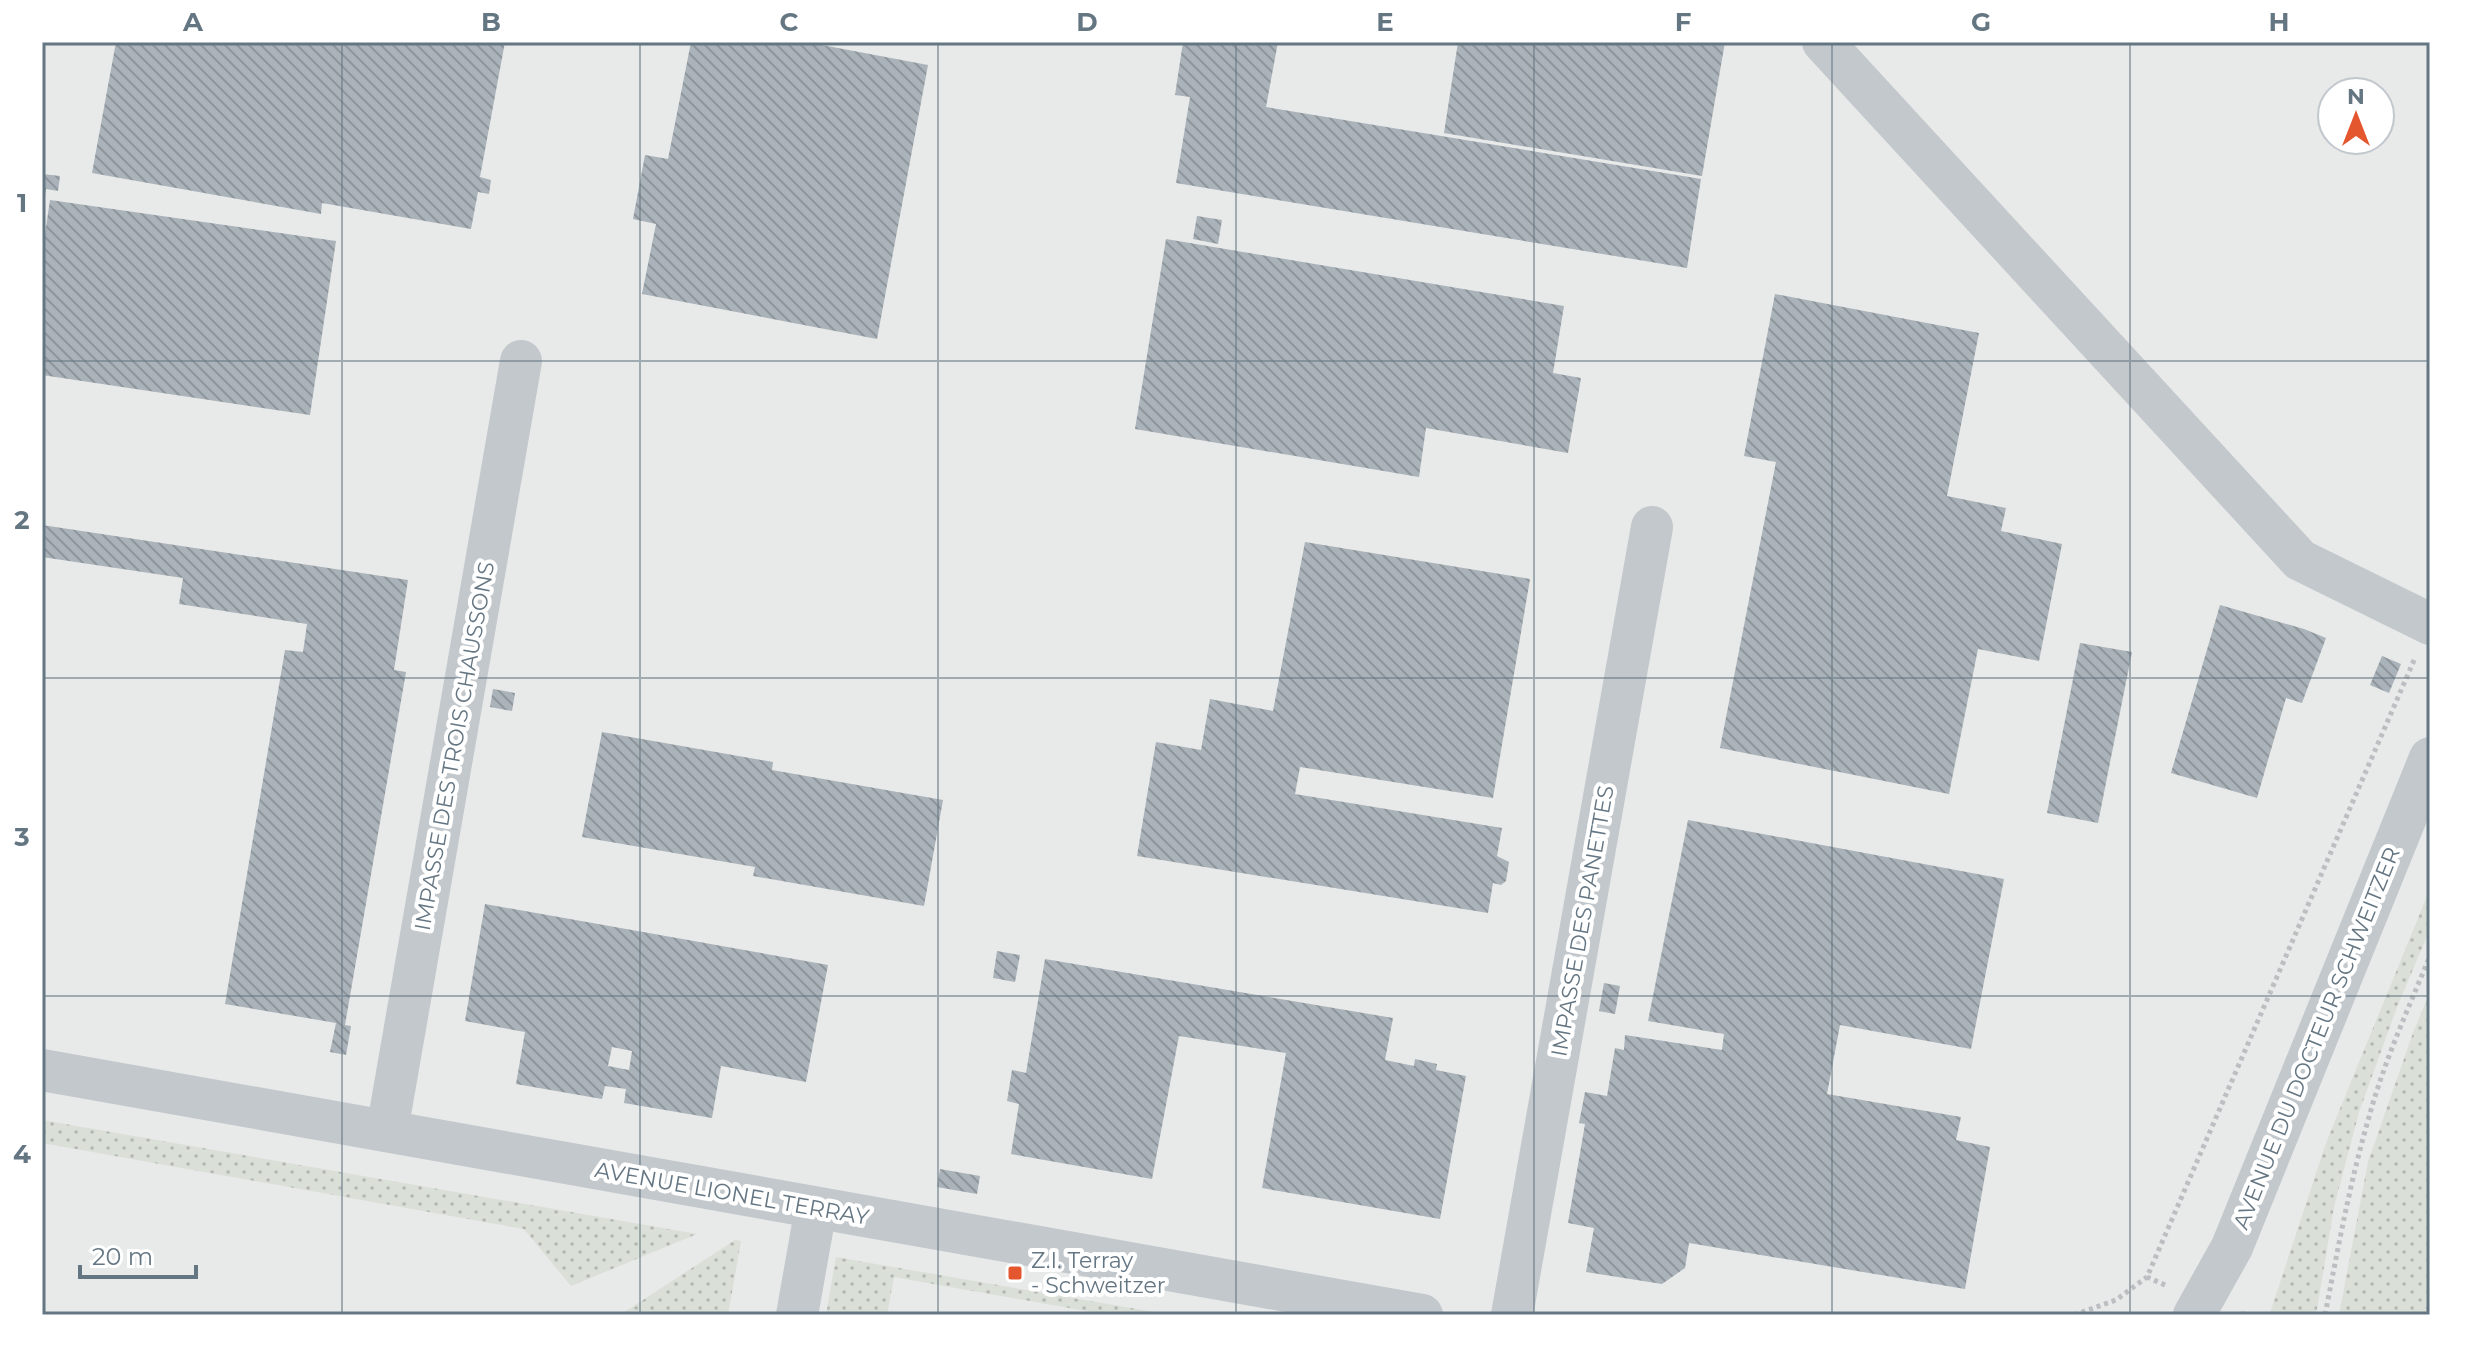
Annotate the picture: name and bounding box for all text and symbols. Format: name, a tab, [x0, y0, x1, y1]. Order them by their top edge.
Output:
text: A	[182, 6, 204, 38]
text: B	[481, 6, 501, 38]
text: C	[780, 6, 799, 38]
text: D	[1076, 6, 1098, 38]
text: E	[1376, 6, 1394, 38]
text: F	[1675, 6, 1691, 38]
text: G	[1971, 6, 1991, 38]
text: H	[2268, 6, 2290, 38]
north arrow	[2316, 76, 2396, 156]
text: N	[2347, 83, 2365, 110]
text: 1	[17, 187, 27, 219]
text: 2	[14, 504, 30, 536]
street label: IMPASSE DES TROIS CHAUSSONS	[409, 559, 500, 933]
street label: IMPASSE DES PANETTES	[1545, 783, 1620, 1059]
text: 3	[13, 821, 30, 853]
street label: AVENUE DU DOCTEUR SCHWEITZER	[2227, 843, 2406, 1233]
text: 4	[13, 1138, 31, 1170]
street label: AVENUE LIONEL TERRAY	[593, 1156, 871, 1231]
scale bar	[80, 1229, 196, 1279]
text: 20 m	[92, 1242, 153, 1271]
place label: Z.I. Terray - Schweitzer	[1031, 1247, 1166, 1299]
marker: Z.I. Terray - Schweitzer	[1006, 1264, 1024, 1282]

